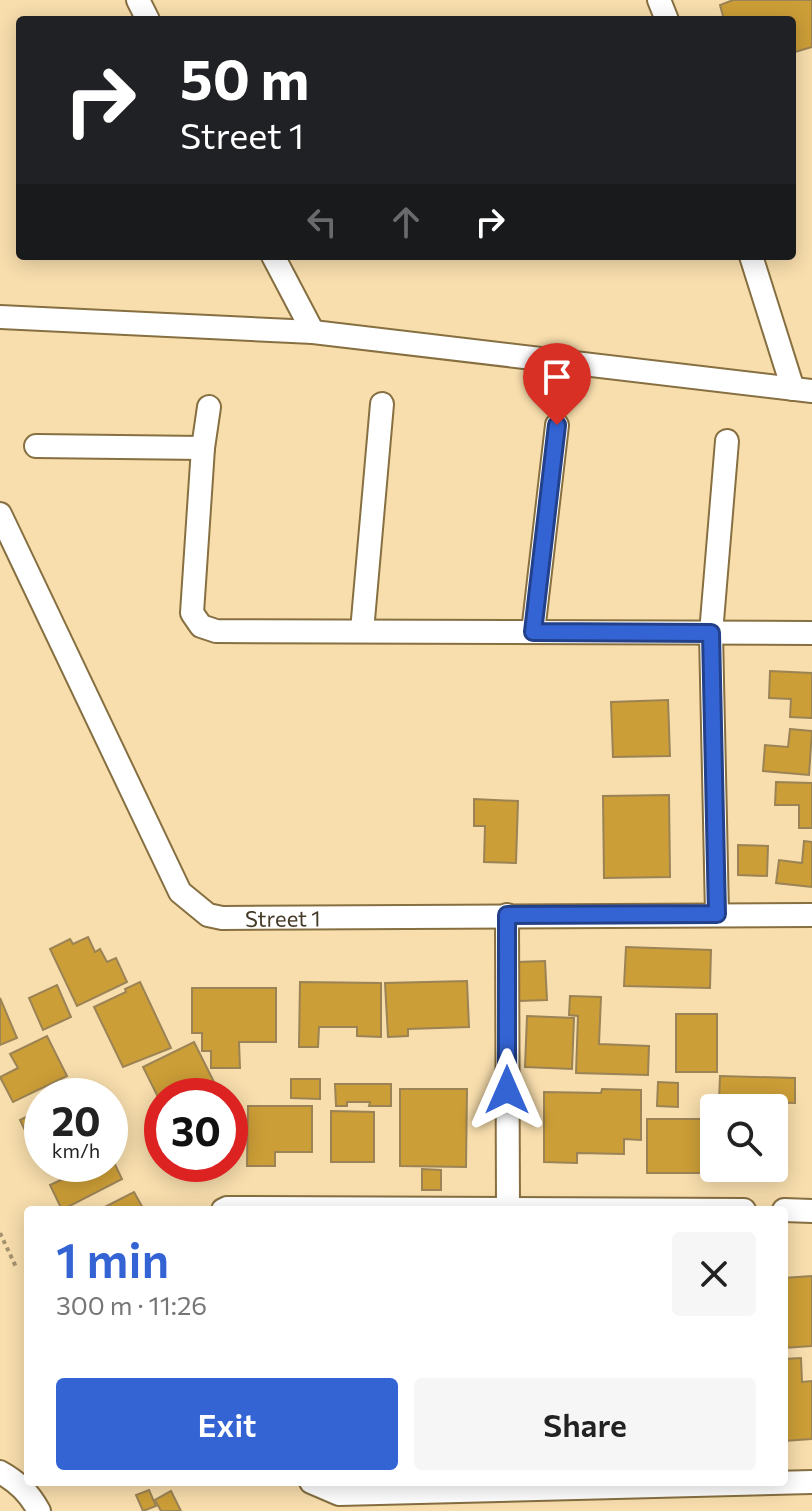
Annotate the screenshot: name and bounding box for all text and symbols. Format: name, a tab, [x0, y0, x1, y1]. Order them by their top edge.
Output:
text: 50 m	[180, 43, 309, 112]
icon: right	[48, 48, 152, 152]
text: Street 1	[180, 112, 304, 156]
icon: left	[300, 200, 344, 244]
icon: ahead	[384, 200, 428, 244]
icon: right	[468, 200, 512, 244]
pin	[523, 343, 591, 425]
icon: arrive	[535, 355, 579, 399]
street label: Street 1	[245, 904, 321, 931]
position arrow	[465, 1048, 549, 1132]
speed limit sign: 30	[144, 1078, 248, 1182]
map controls	[700, 1094, 788, 1182]
button: search	[700, 1094, 788, 1182]
text: 20	[51, 1095, 101, 1144]
text: km/h	[52, 1138, 100, 1162]
text: 1 min	[56, 1229, 169, 1288]
button: close	[672, 1232, 756, 1316]
text: 300 m · 11:26	[56, 1289, 207, 1320]
button: Exit	[56, 1378, 398, 1470]
button: Share	[414, 1378, 756, 1470]

